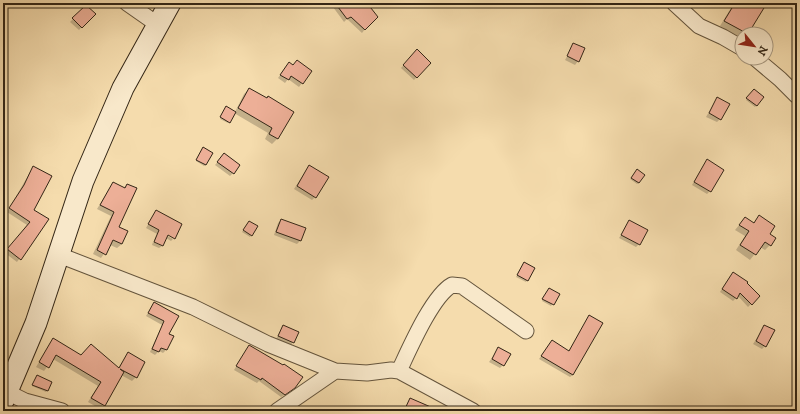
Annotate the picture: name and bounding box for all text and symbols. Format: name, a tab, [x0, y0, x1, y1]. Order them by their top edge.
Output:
north arrow	[734, 26, 774, 66]
text: N	[753, 43, 770, 58]

